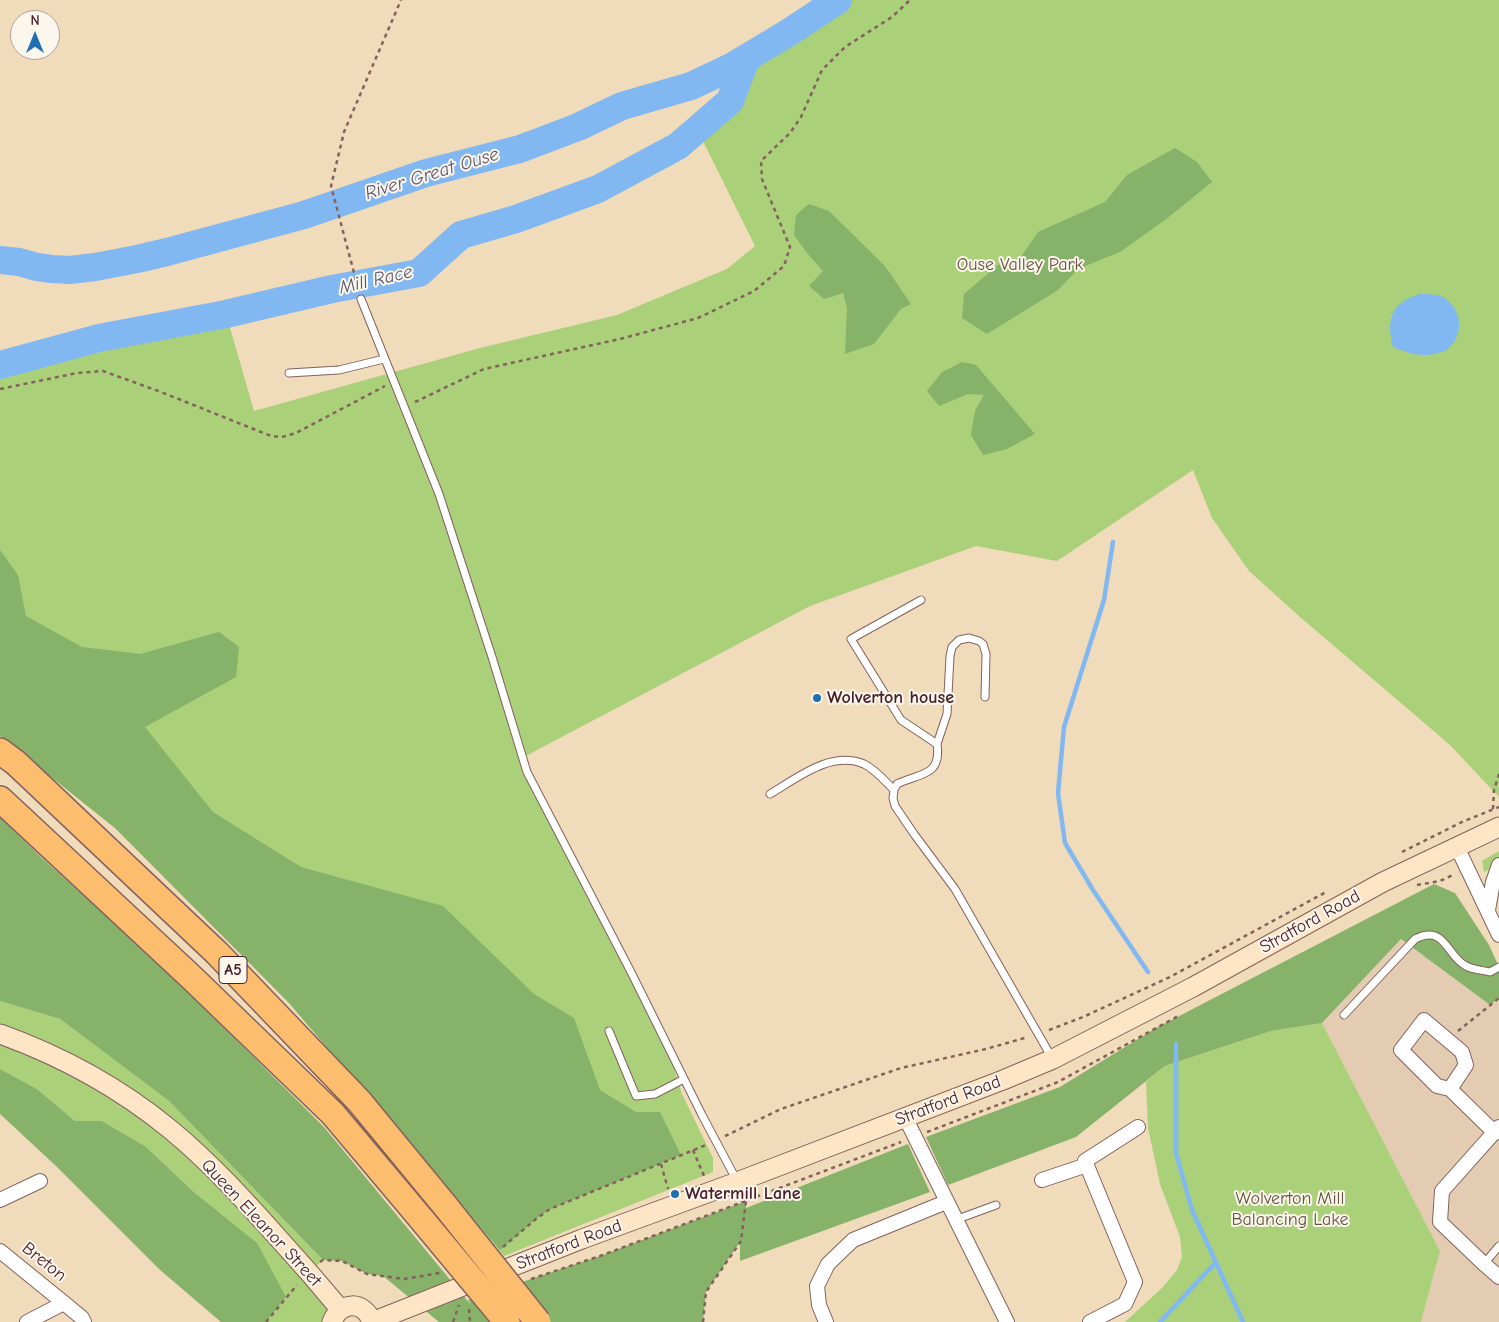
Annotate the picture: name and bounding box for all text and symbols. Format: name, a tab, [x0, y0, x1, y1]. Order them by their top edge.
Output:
north arrow	[10, 10, 60, 60]
text: N	[30, 12, 40, 29]
water label: River Great Ouse	[362, 143, 502, 205]
park label: Ouse Valley Park	[957, 254, 1083, 276]
water label: Mill Race	[337, 260, 415, 300]
place label: Wolverton house	[827, 687, 954, 709]
marker: Wolverton house	[811, 692, 823, 704]
street label: Stratford Road	[1256, 886, 1364, 958]
road number: A5	[219, 956, 247, 984]
street label: Stratford Road	[892, 1071, 1004, 1131]
street label: Queen Eleanor Street	[196, 1155, 326, 1291]
place label: Watermill Lane	[685, 1183, 801, 1205]
marker: Watermill Lane	[669, 1188, 681, 1200]
park label: Wolverton Mill Balancing Lake	[1231, 1188, 1349, 1230]
street label: Stratford Road	[513, 1215, 625, 1275]
street label: Breton	[17, 1238, 71, 1286]

